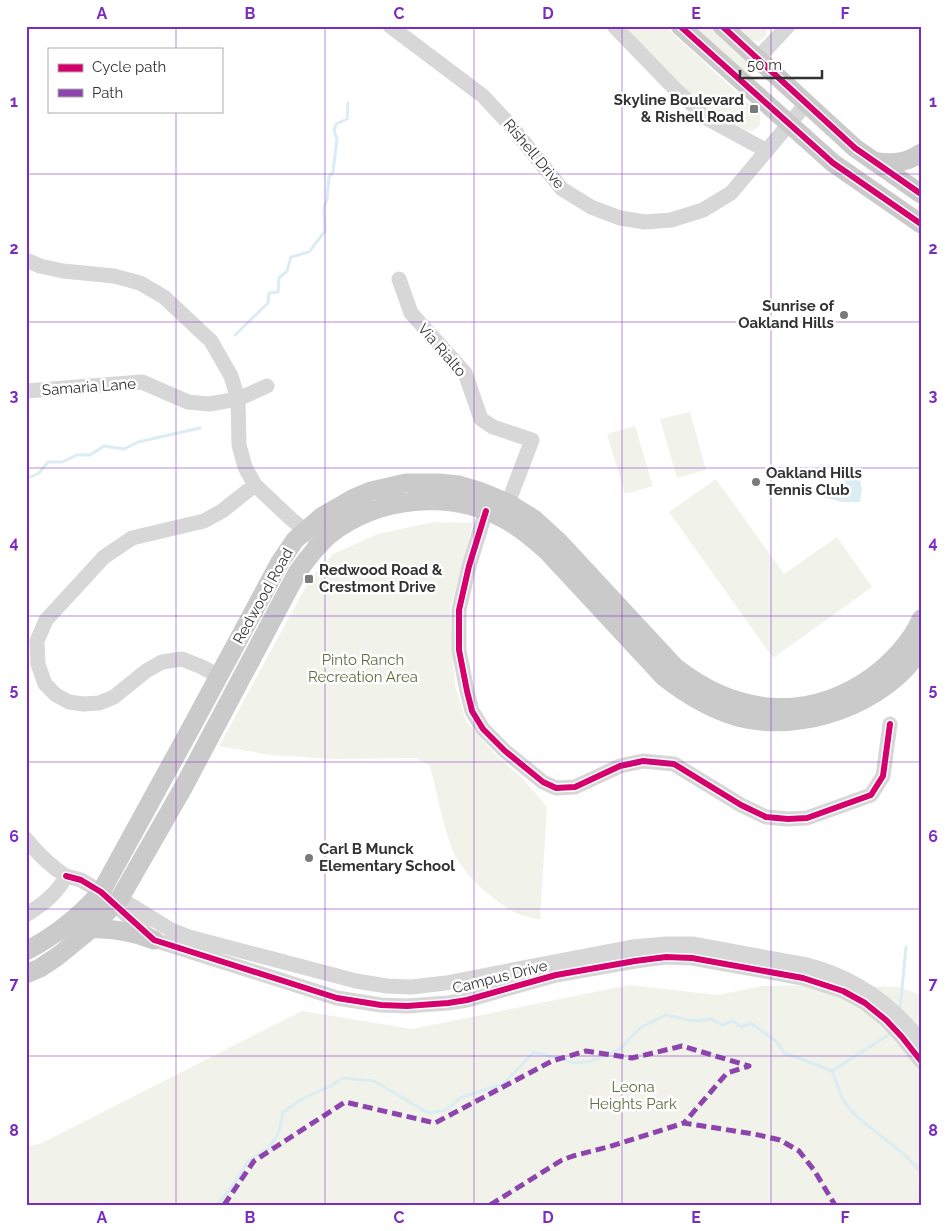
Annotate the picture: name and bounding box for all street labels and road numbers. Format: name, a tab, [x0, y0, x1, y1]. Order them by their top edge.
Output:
street label: Rishell Drive	[500, 116, 568, 193]
street label: Via Rialto	[414, 320, 470, 380]
street label: Samaria Lane	[41, 375, 137, 399]
street label: Redwood Road	[229, 545, 297, 647]
street label: Campus Drive	[451, 956, 550, 997]

